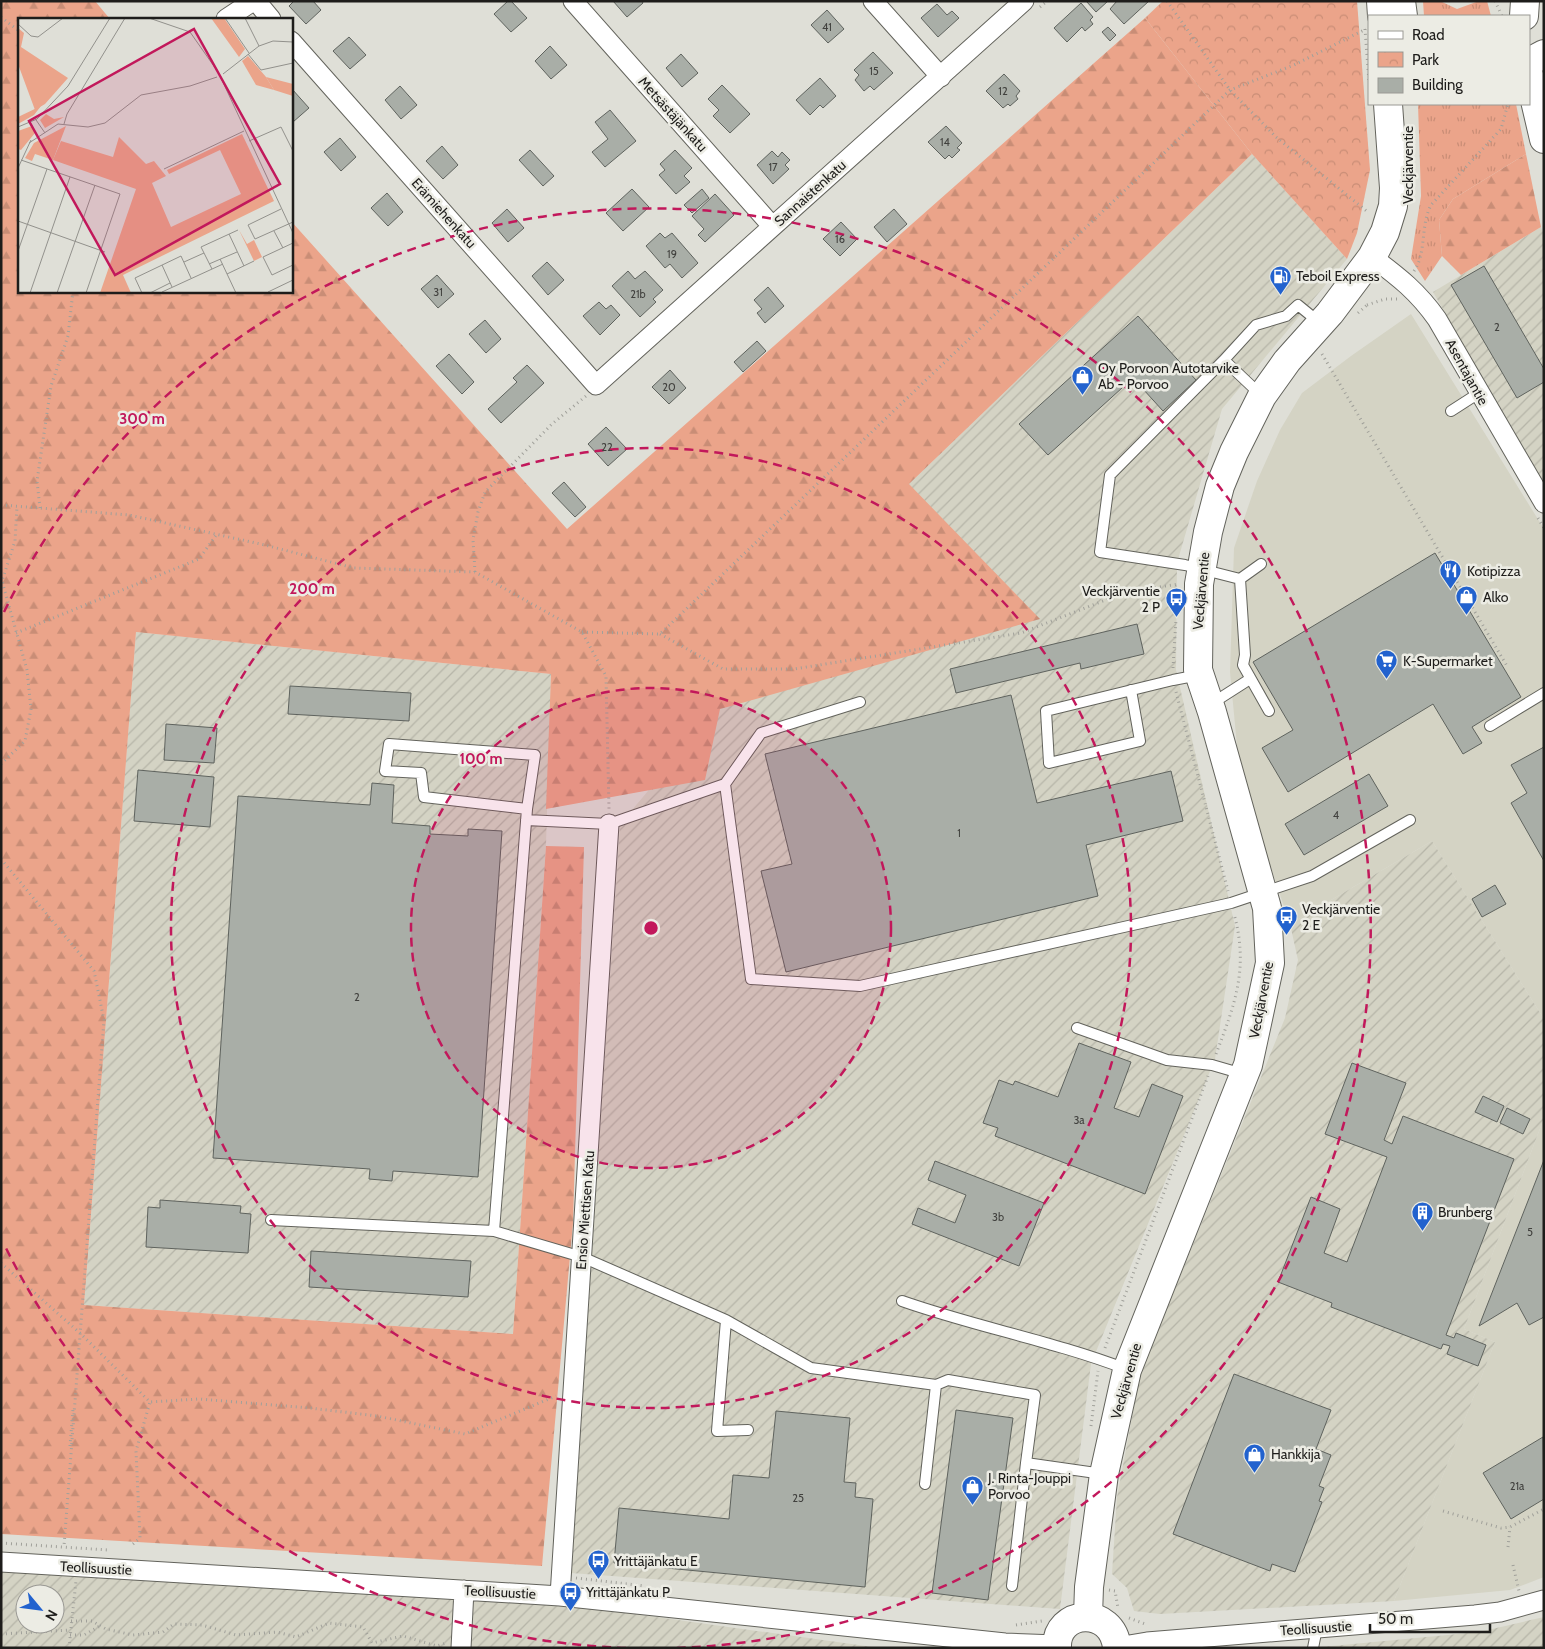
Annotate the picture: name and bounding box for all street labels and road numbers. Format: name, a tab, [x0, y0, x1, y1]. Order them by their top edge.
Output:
street label: Metsästäjänkatu	[634, 73, 712, 155]
street label: Veckjärventie	[1399, 126, 1417, 204]
street label: Sannaistenkatu	[770, 156, 850, 230]
street label: Erämiehenkatu	[408, 174, 480, 252]
street label: Asentajantie	[1441, 336, 1493, 408]
street label: Veckjärventie	[1189, 551, 1213, 631]
street label: Veckjärventie	[1245, 960, 1277, 1040]
street label: Ensio Miettisen Katu	[572, 1150, 598, 1270]
street label: Veckjärventie	[1107, 1341, 1145, 1421]
street label: Teollisuustie	[60, 1557, 132, 1579]
street label: Teollisuustie	[464, 1581, 536, 1603]
street label: Teollisuustie	[1279, 1617, 1353, 1639]

